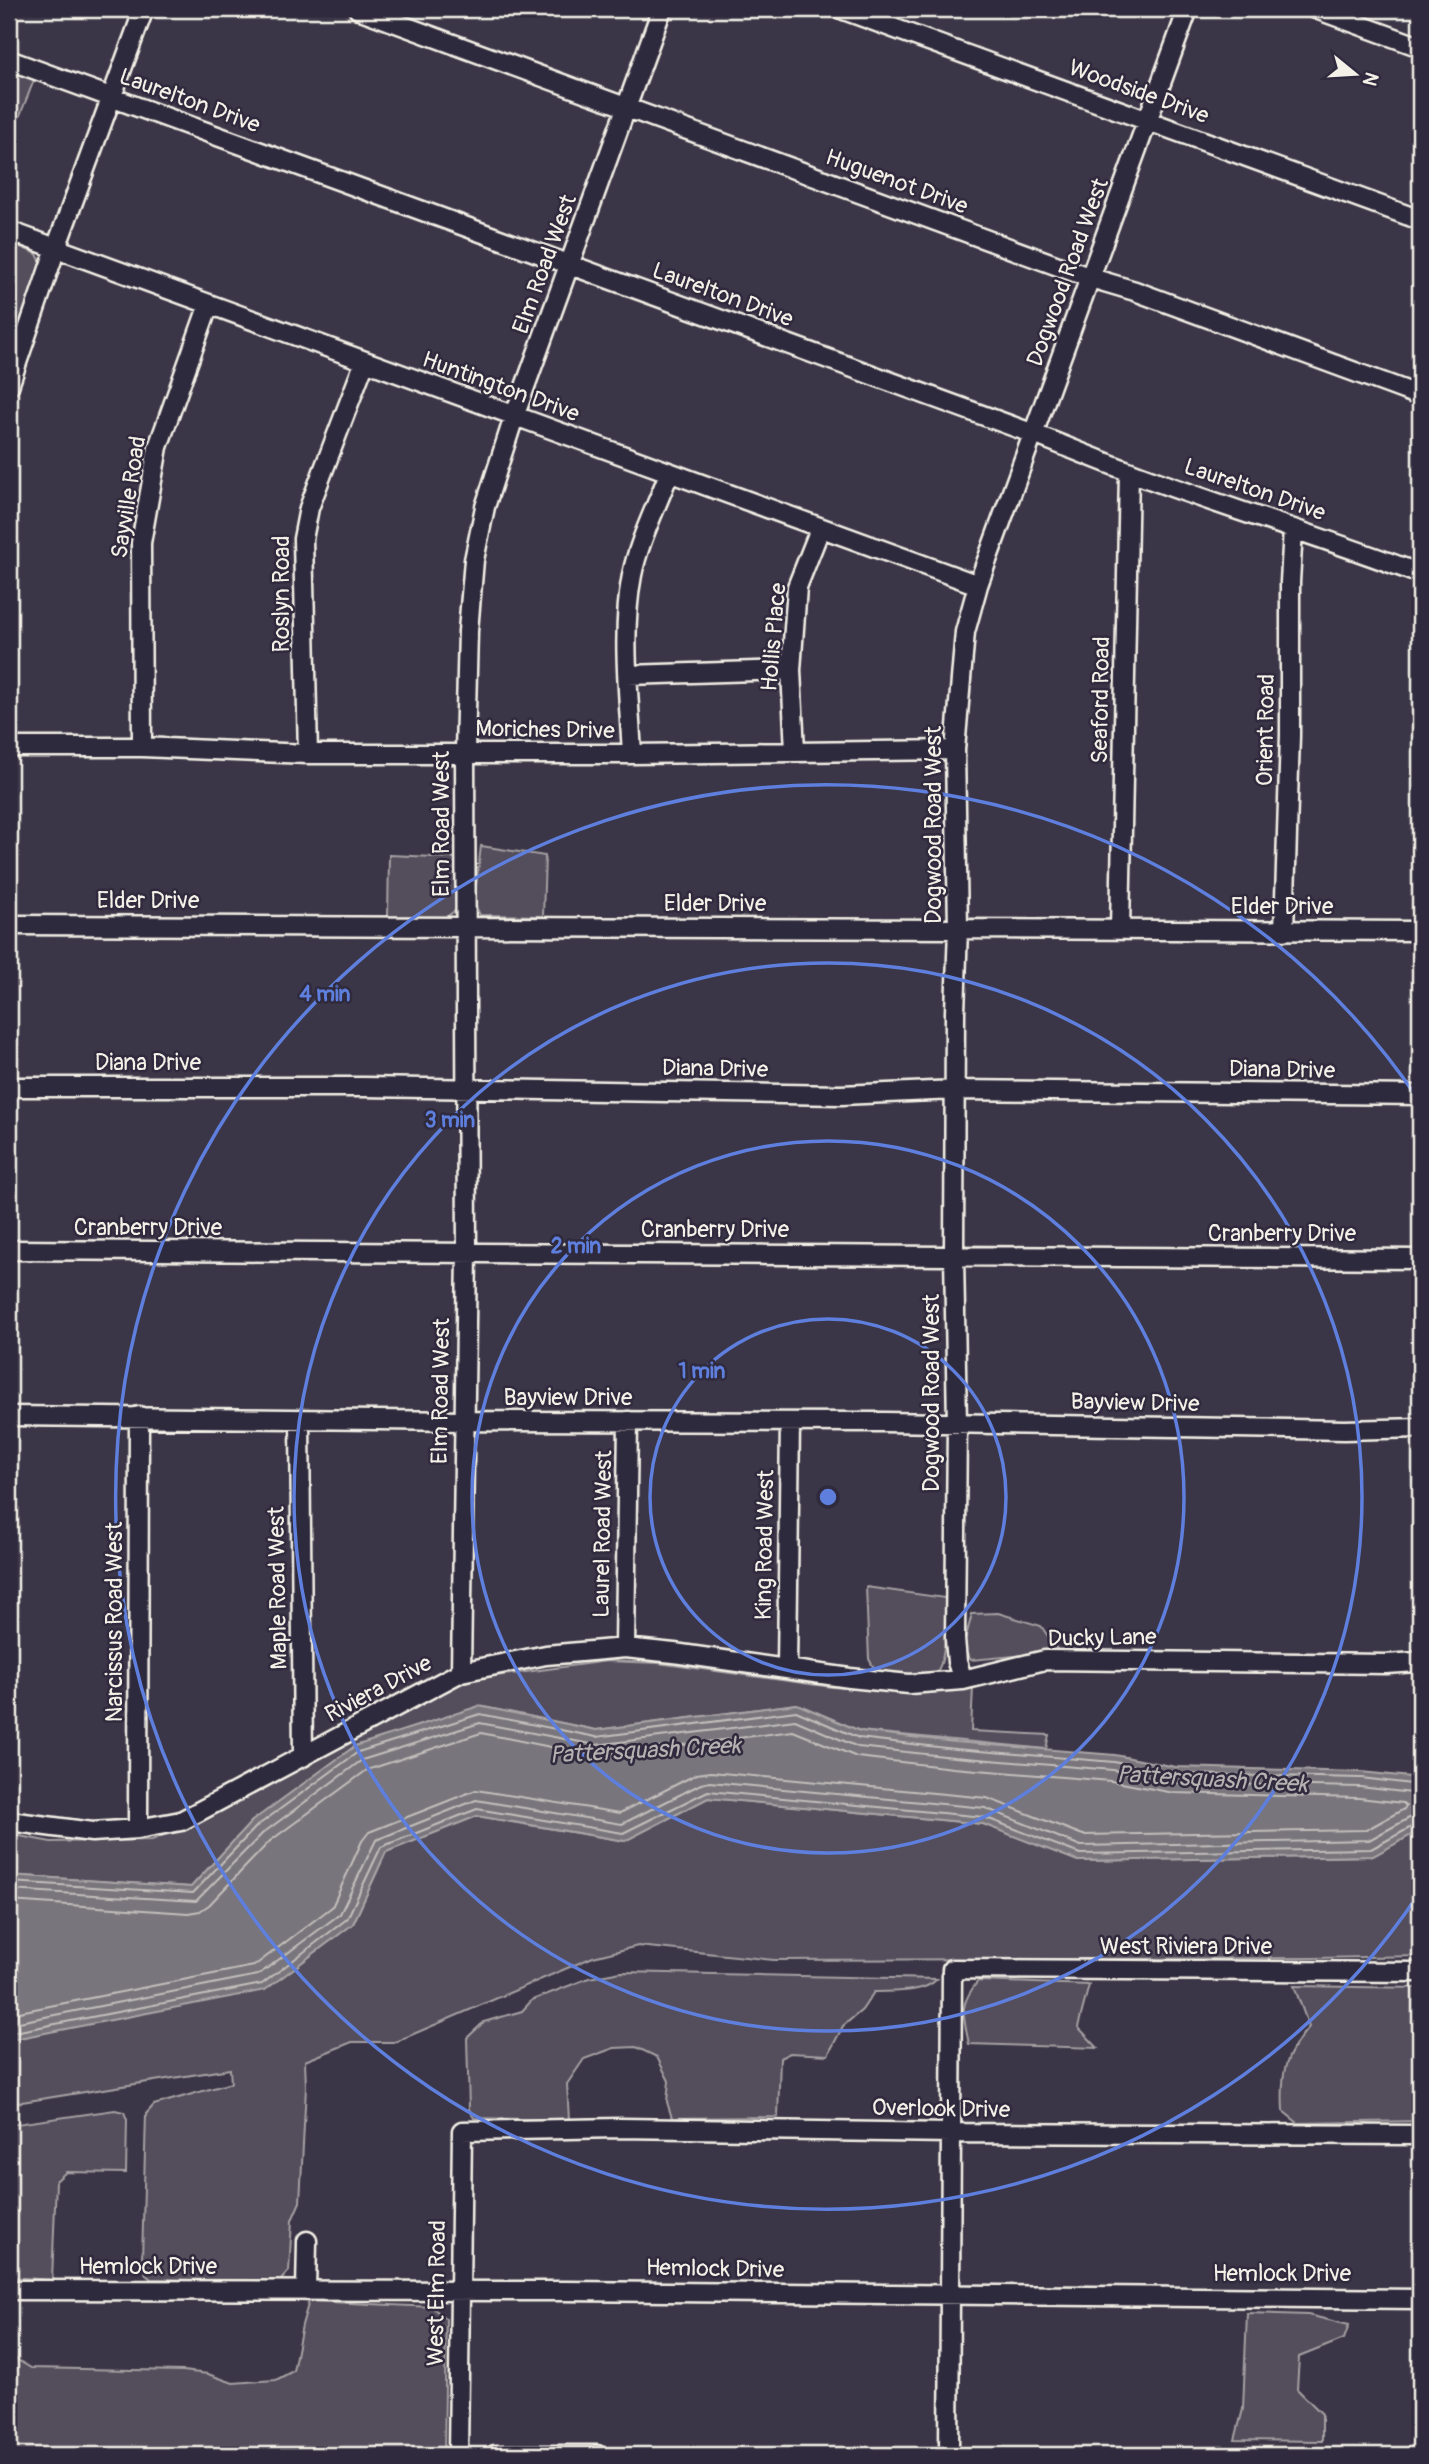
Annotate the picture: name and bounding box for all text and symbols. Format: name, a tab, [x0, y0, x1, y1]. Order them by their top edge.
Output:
north arrow	[1320, 38, 1390, 108]
street label: Woodside Drive	[1065, 53, 1213, 130]
street label: Laurelton Drive	[115, 62, 265, 140]
text: N	[1357, 69, 1384, 89]
street label: Huguenot Drive	[822, 142, 973, 221]
street label: Dogwood Road West	[1020, 173, 1115, 370]
street label: Elm Road West	[506, 190, 583, 338]
street label: Laurelton Drive	[648, 256, 798, 334]
street label: Huntington Drive	[418, 345, 584, 429]
street label: Sayville Road	[105, 434, 152, 560]
street label: Laurelton Drive	[1180, 452, 1330, 527]
street label: Roslyn Road	[267, 536, 296, 652]
street label: Hollis Place	[754, 581, 793, 693]
street label: Seaford Road	[1085, 636, 1116, 764]
street label: Orient Road	[1250, 674, 1281, 786]
street label: Moriches Drive	[475, 714, 616, 745]
street label: Dogwood Road West	[919, 725, 948, 924]
street label: Elm Road West	[427, 750, 456, 897]
street label: Elder Drive	[97, 886, 200, 915]
street label: Elder Drive	[664, 889, 767, 918]
street label: Elder Drive	[1231, 892, 1334, 921]
text: 4 min	[300, 981, 351, 1008]
street label: Diana Drive	[95, 1048, 202, 1077]
street label: Diana Drive	[662, 1053, 769, 1084]
street label: Diana Drive	[1229, 1054, 1336, 1085]
text: 3 min	[425, 1107, 475, 1134]
street label: Cranberry Drive	[74, 1213, 223, 1242]
street label: Cranberry Drive	[641, 1215, 790, 1244]
street label: Cranberry Drive	[1208, 1219, 1357, 1248]
text: 2 min	[551, 1233, 601, 1260]
street label: Dogwood Road West	[917, 1293, 946, 1492]
street label: Elm Road West	[425, 1317, 456, 1464]
text: 1 min	[679, 1358, 726, 1385]
street label: Bayview Drive	[504, 1383, 633, 1412]
street label: Bayview Drive	[1070, 1387, 1200, 1418]
street label: Laurel Road West	[587, 1449, 618, 1618]
street label: King Road West	[749, 1469, 780, 1620]
centre of rings	[816, 1485, 840, 1509]
street label: Maple Road West	[262, 1505, 293, 1670]
street label: Narcissus Road West	[100, 1521, 129, 1722]
street label: Ducky Lane	[1047, 1622, 1157, 1653]
street label: Riviera Drive	[320, 1648, 437, 1729]
water label: Pattersquash Creek	[549, 1731, 743, 1770]
water label: Pattersquash Creek	[1116, 1760, 1310, 1799]
street label: West Riviera Drive	[1100, 1932, 1273, 1961]
street label: Overlook Drive	[872, 2093, 1011, 2124]
street label: West Elm Road	[421, 2220, 452, 2366]
street label: Hemlock Drive	[79, 2252, 218, 2281]
street label: Hemlock Drive	[646, 2253, 785, 2284]
street label: Hemlock Drive	[1213, 2259, 1352, 2288]

